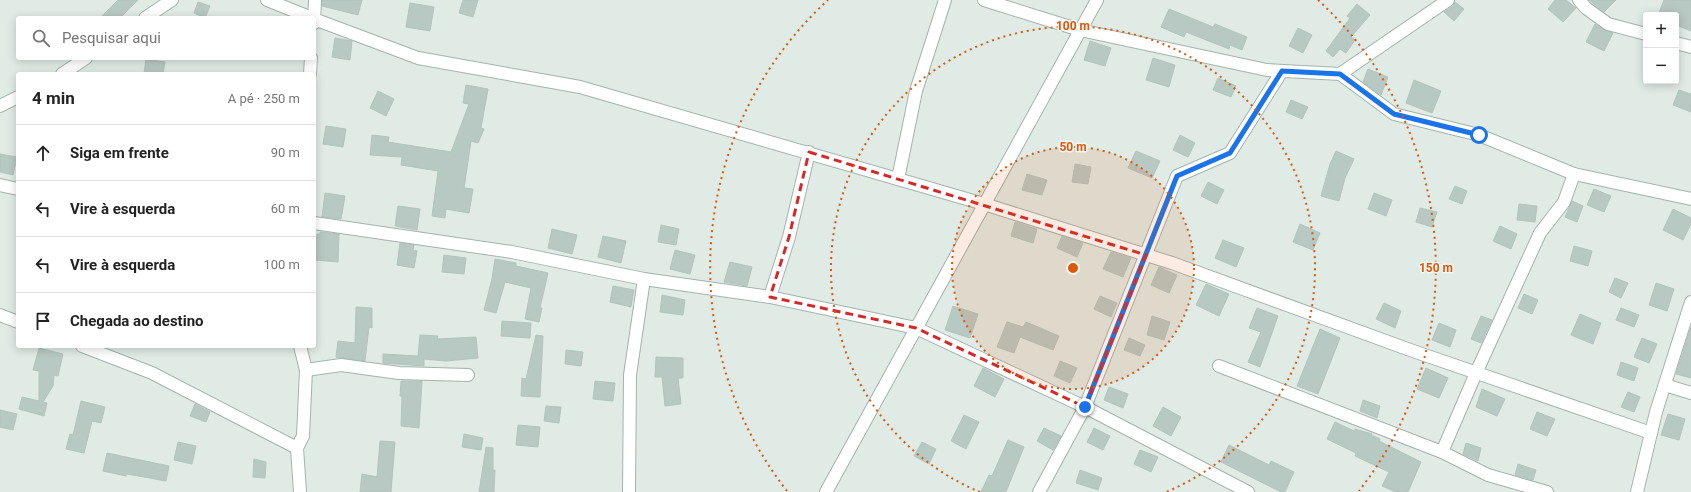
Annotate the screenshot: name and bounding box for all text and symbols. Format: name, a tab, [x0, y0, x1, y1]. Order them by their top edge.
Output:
map controls	[1643, 12, 1679, 84]
button: +	[1643, 12, 1679, 48]
search box	[16, 16, 316, 60]
text: 100 m	[1056, 19, 1090, 33]
icon: search	[30, 27, 52, 49]
text: Pesquisar aqui	[62, 29, 161, 47]
button: −	[1643, 48, 1679, 84]
text: 4 min	[32, 88, 75, 108]
text: A pé · 250 m	[228, 91, 300, 106]
route start	[1470, 126, 1488, 144]
text: 50 m	[1059, 140, 1087, 154]
icon: ahead	[32, 142, 54, 164]
text: Siga em frente	[70, 144, 169, 162]
text: 90 m	[271, 145, 300, 160]
icon: left	[32, 198, 54, 220]
text: Vire à esquerda	[70, 200, 175, 218]
text: 60 m	[271, 201, 300, 216]
icon: left	[32, 254, 54, 276]
text: Vire à esquerda	[70, 256, 175, 274]
text: 100 m	[263, 257, 300, 272]
centre of rings	[1066, 261, 1080, 275]
text: 150 m	[1419, 261, 1453, 275]
icon: arrive	[32, 310, 54, 332]
text: Chegada ao destino	[70, 312, 204, 330]
route end	[1076, 398, 1094, 416]

